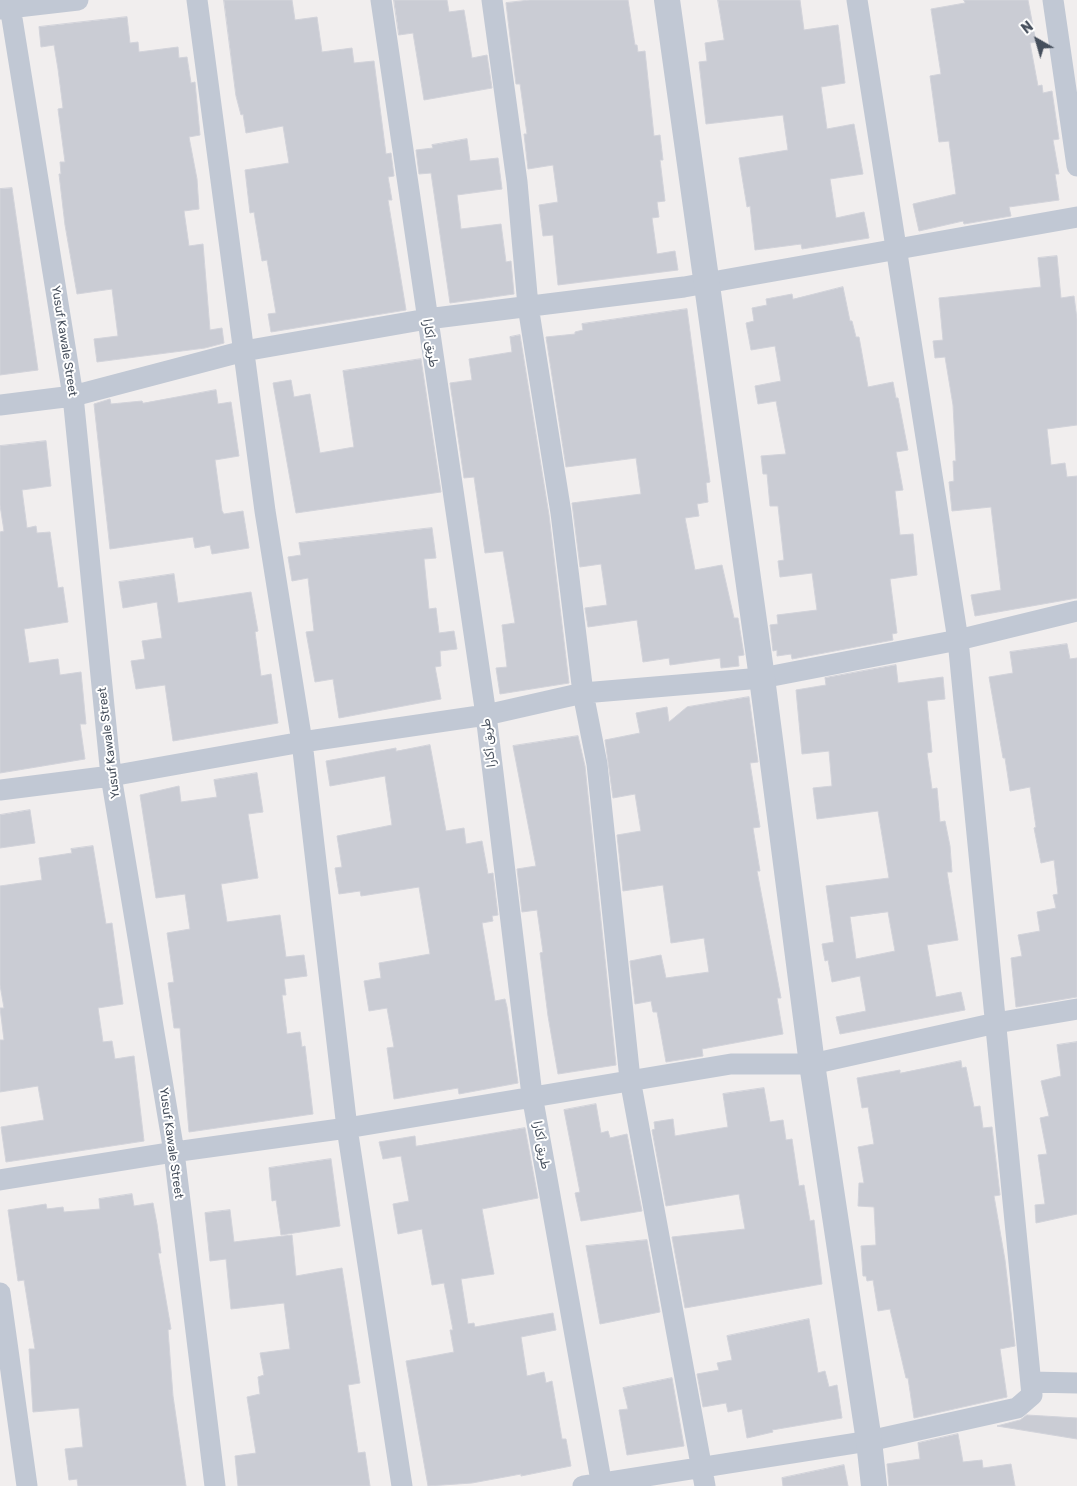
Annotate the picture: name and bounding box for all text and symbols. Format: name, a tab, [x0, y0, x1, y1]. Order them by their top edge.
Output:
north arrow	[1012, 15, 1062, 65]
text: N	[1018, 18, 1037, 38]
street label: Yusuf Kawale Street	[48, 284, 80, 398]
street label: طريق أكارا	[419, 318, 441, 368]
street label: Yusuf Kawale Street	[95, 686, 123, 800]
street label: طريق أكارا	[479, 718, 499, 768]
street label: Yusuf Kawale Street	[156, 1086, 186, 1200]
street label: طريق أكارا	[530, 1120, 552, 1170]

